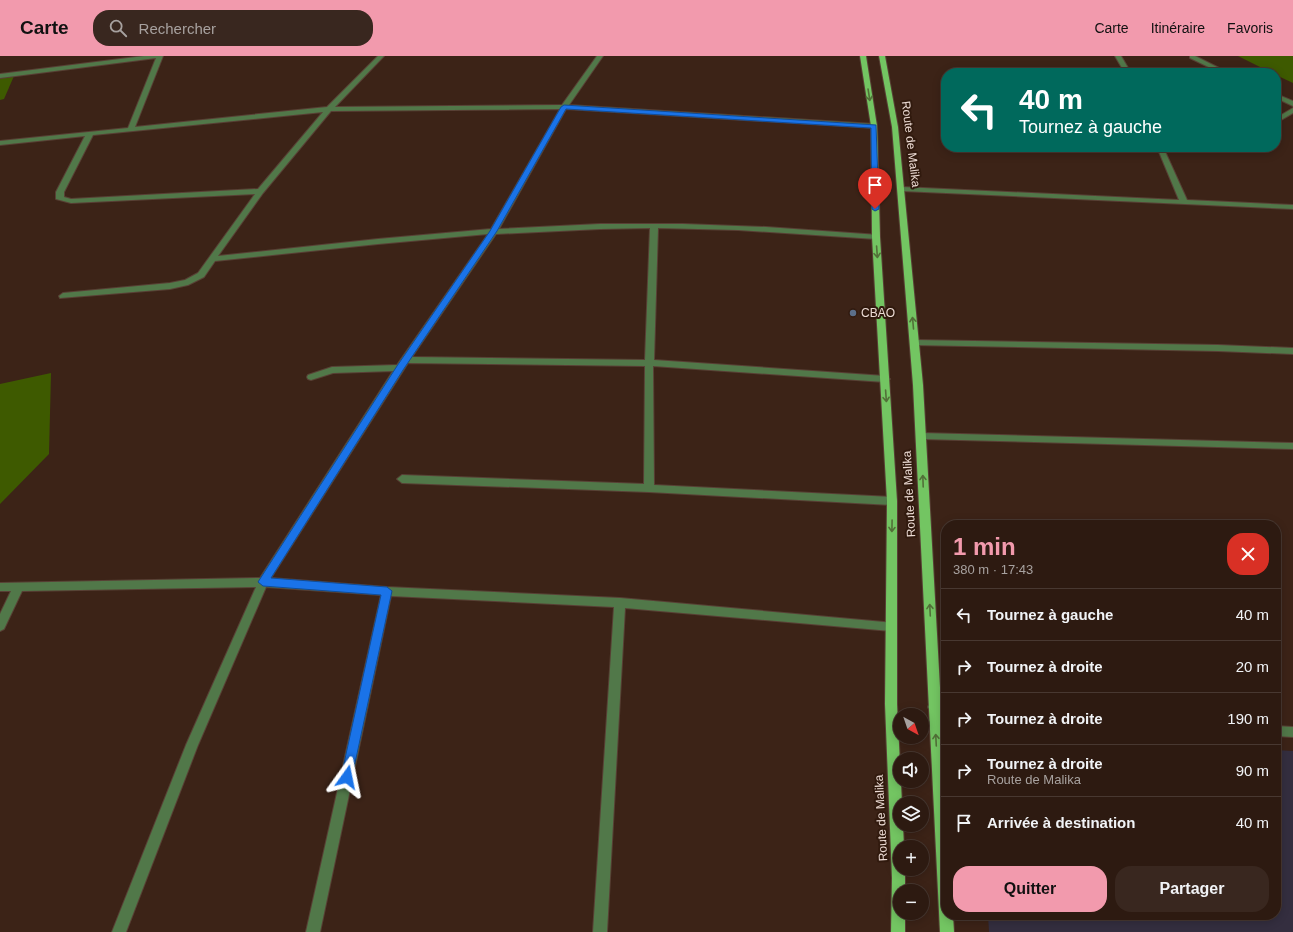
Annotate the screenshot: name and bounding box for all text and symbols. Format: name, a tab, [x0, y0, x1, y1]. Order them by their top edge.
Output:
search box	[93, 10, 373, 46]
text: Carte	[20, 17, 69, 38]
icon: search	[107, 17, 129, 39]
text: Rechercher	[139, 20, 216, 37]
text: Carte	[1094, 20, 1129, 36]
text: Itinéraire	[1151, 20, 1205, 36]
text: Favoris	[1227, 20, 1273, 36]
icon: left	[953, 84, 1005, 136]
text: 40 m	[1019, 84, 1083, 115]
one-way arrow	[865, 88, 873, 101]
street label: Route de Malika	[899, 100, 923, 188]
text: Tournez à gauche	[1019, 117, 1162, 137]
pin	[858, 168, 892, 209]
icon: arrive	[864, 174, 886, 196]
one-way arrow	[874, 245, 881, 258]
place label: CBAO	[861, 306, 895, 320]
marker: CBAO	[848, 308, 858, 318]
one-way arrow	[910, 317, 917, 330]
one-way arrow	[882, 389, 889, 402]
street label: Route de Malika	[900, 450, 918, 538]
one-way arrow	[920, 475, 927, 488]
one-way arrow	[888, 519, 896, 532]
text: 1 min	[953, 533, 1016, 560]
button: close	[1227, 533, 1269, 575]
text: 380 m · 17:43	[953, 562, 1033, 577]
one-way arrow	[927, 604, 934, 617]
icon: left	[953, 604, 975, 626]
text: Tournez à gauche	[987, 606, 1113, 623]
text: 40 m	[1236, 606, 1269, 623]
icon: right	[953, 656, 975, 678]
text: Tournez à droite	[987, 658, 1103, 675]
text: 20 m	[1236, 658, 1269, 675]
north arrow	[893, 708, 929, 744]
map controls	[893, 708, 929, 920]
icon: right	[953, 708, 975, 730]
text: Tournez à droite	[987, 710, 1103, 727]
text: 190 m	[1227, 710, 1269, 727]
one-way arrow	[932, 734, 940, 747]
button: sound	[893, 752, 929, 788]
text: Tournez à droite	[987, 755, 1103, 772]
position arrow	[326, 756, 368, 798]
icon: right	[953, 760, 975, 782]
text: 90 m	[1236, 762, 1269, 779]
text: Route de Malika	[987, 772, 1081, 787]
street label: Route de Malika	[872, 774, 890, 862]
button: layers	[893, 796, 929, 832]
icon: arrive	[953, 812, 975, 834]
text: Arrivée à destination	[987, 814, 1135, 831]
text: 40 m	[1236, 814, 1269, 831]
button: +	[893, 840, 929, 876]
button: Quitter	[953, 866, 1107, 912]
button: Partager	[1115, 866, 1269, 912]
button: −	[893, 884, 929, 920]

